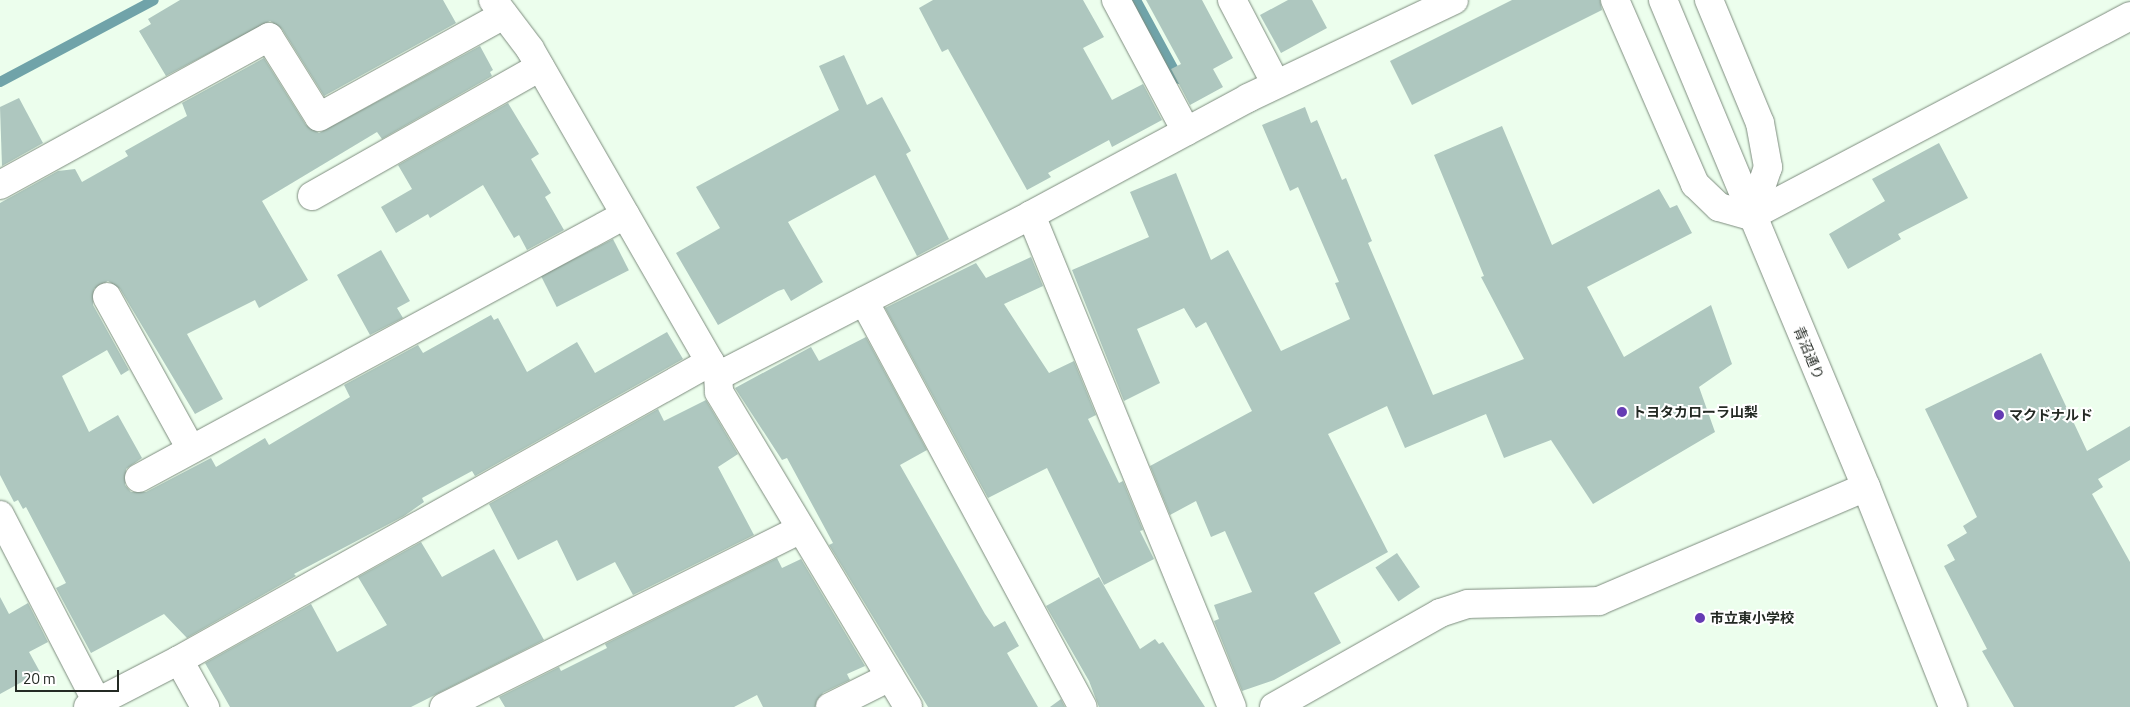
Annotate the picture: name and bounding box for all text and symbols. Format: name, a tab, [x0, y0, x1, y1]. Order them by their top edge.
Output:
street label: 青沼通り	[1790, 324, 1828, 382]
place label: トヨタカローラ山梨	[1632, 404, 1758, 420]
marker: トヨタカローラ山梨	[1616, 406, 1628, 418]
place label: マクドナルド	[2009, 407, 2093, 423]
marker: マクドナルド	[1993, 409, 2005, 421]
place label: 市立東小学校	[1710, 610, 1794, 626]
marker: 市立東小学校	[1694, 612, 1706, 624]
scale bar	[18, 660, 121, 692]
text: 20 m	[23, 667, 56, 690]

